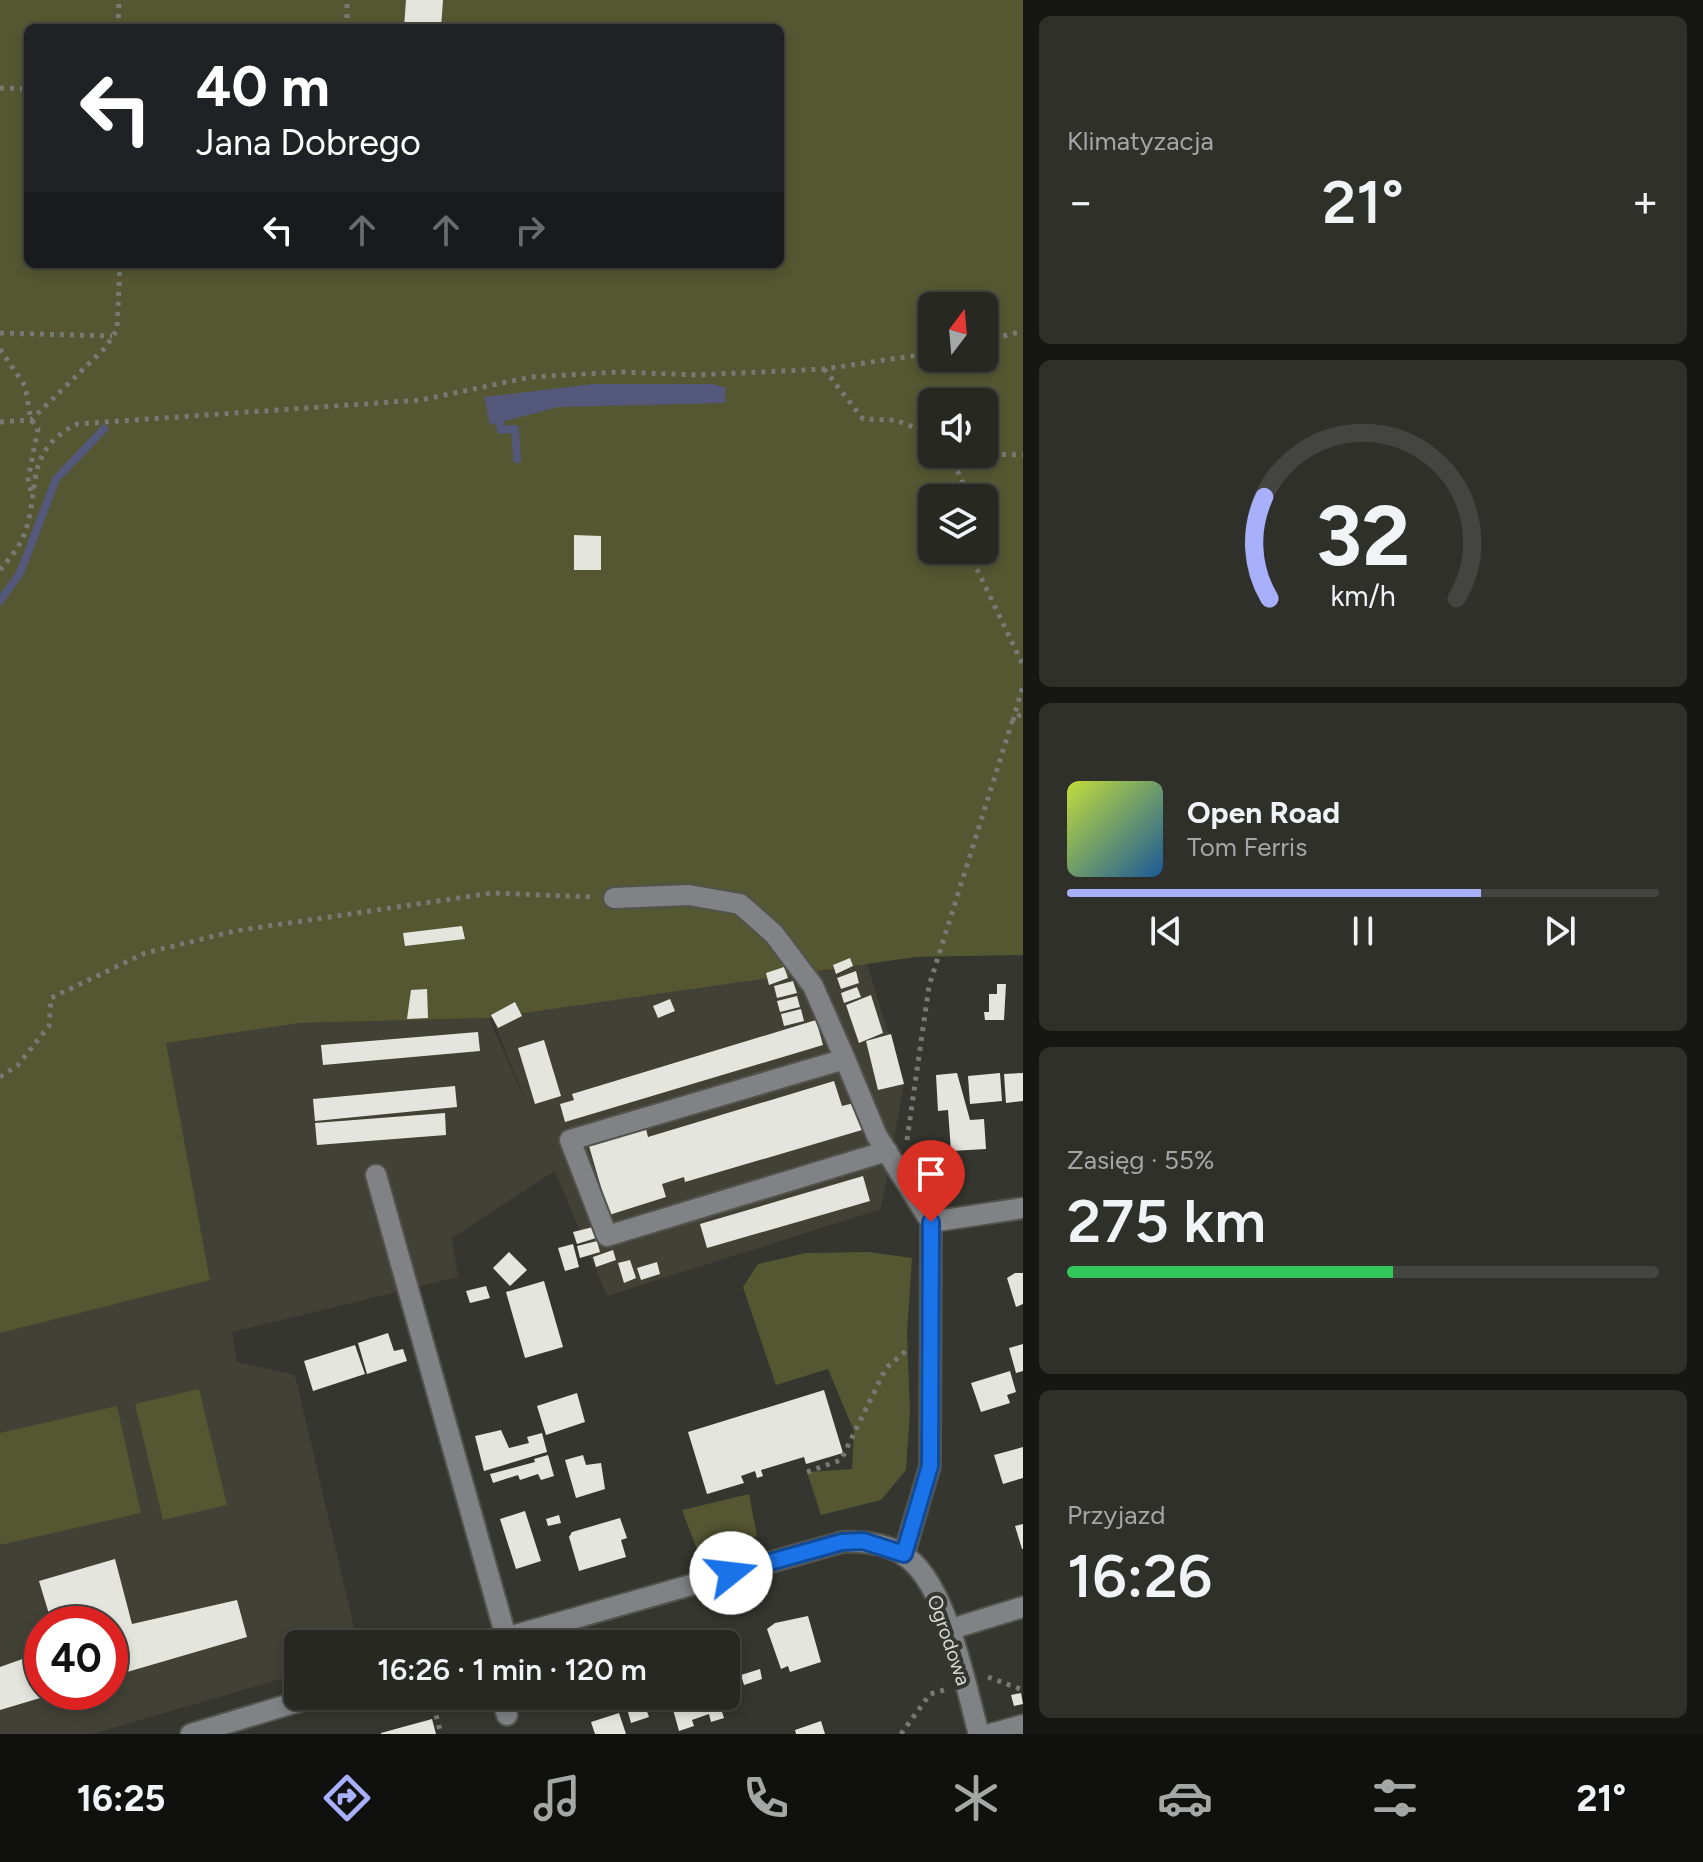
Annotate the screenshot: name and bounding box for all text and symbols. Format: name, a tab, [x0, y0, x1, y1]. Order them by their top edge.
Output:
text: 40 m	[196, 53, 330, 120]
icon: left	[64, 56, 168, 160]
text: Jana Dobrego	[196, 121, 421, 164]
text: Klimatyzacja	[1067, 125, 1214, 157]
text: 21°	[1322, 166, 1404, 238]
text: −	[1067, 175, 1094, 228]
text: +	[1632, 175, 1659, 228]
icon: left	[256, 208, 300, 252]
icon: ahead	[340, 208, 384, 252]
icon: ahead	[424, 208, 468, 252]
icon: right	[508, 208, 552, 252]
north arrow	[918, 292, 998, 372]
map controls	[918, 292, 998, 564]
button: sound	[918, 388, 998, 468]
button: layers	[918, 484, 998, 564]
text: 32	[1316, 486, 1410, 586]
text: km/h	[1330, 580, 1396, 614]
text: Open Road	[1187, 794, 1340, 831]
text: Tom Ferris	[1187, 831, 1307, 863]
icon: previous	[1144, 909, 1188, 953]
icon: pause	[1341, 909, 1385, 953]
icon: next	[1538, 909, 1582, 953]
pin	[897, 1140, 965, 1222]
text: Zasięg · 55%	[1067, 1144, 1214, 1176]
icon: arrive	[909, 1152, 953, 1196]
text: 275 km	[1067, 1185, 1266, 1257]
text: Przyjazd	[1067, 1499, 1165, 1531]
position arrow	[689, 1531, 773, 1615]
text: 16:26	[1067, 1540, 1212, 1612]
street label: Ogrodowa	[922, 1591, 976, 1689]
speed limit sign: 40	[24, 1606, 128, 1710]
text: 16:26 · 1 min · 120 m	[377, 1651, 647, 1688]
icon: directions	[319, 1770, 375, 1826]
icon: music	[529, 1770, 585, 1826]
icon: phone	[738, 1770, 794, 1826]
icon: climate	[948, 1770, 1004, 1826]
icon: car	[1157, 1770, 1213, 1826]
icon: filters	[1367, 1770, 1423, 1826]
text: 16:25	[77, 1777, 165, 1820]
text: 21°	[1577, 1777, 1626, 1820]

